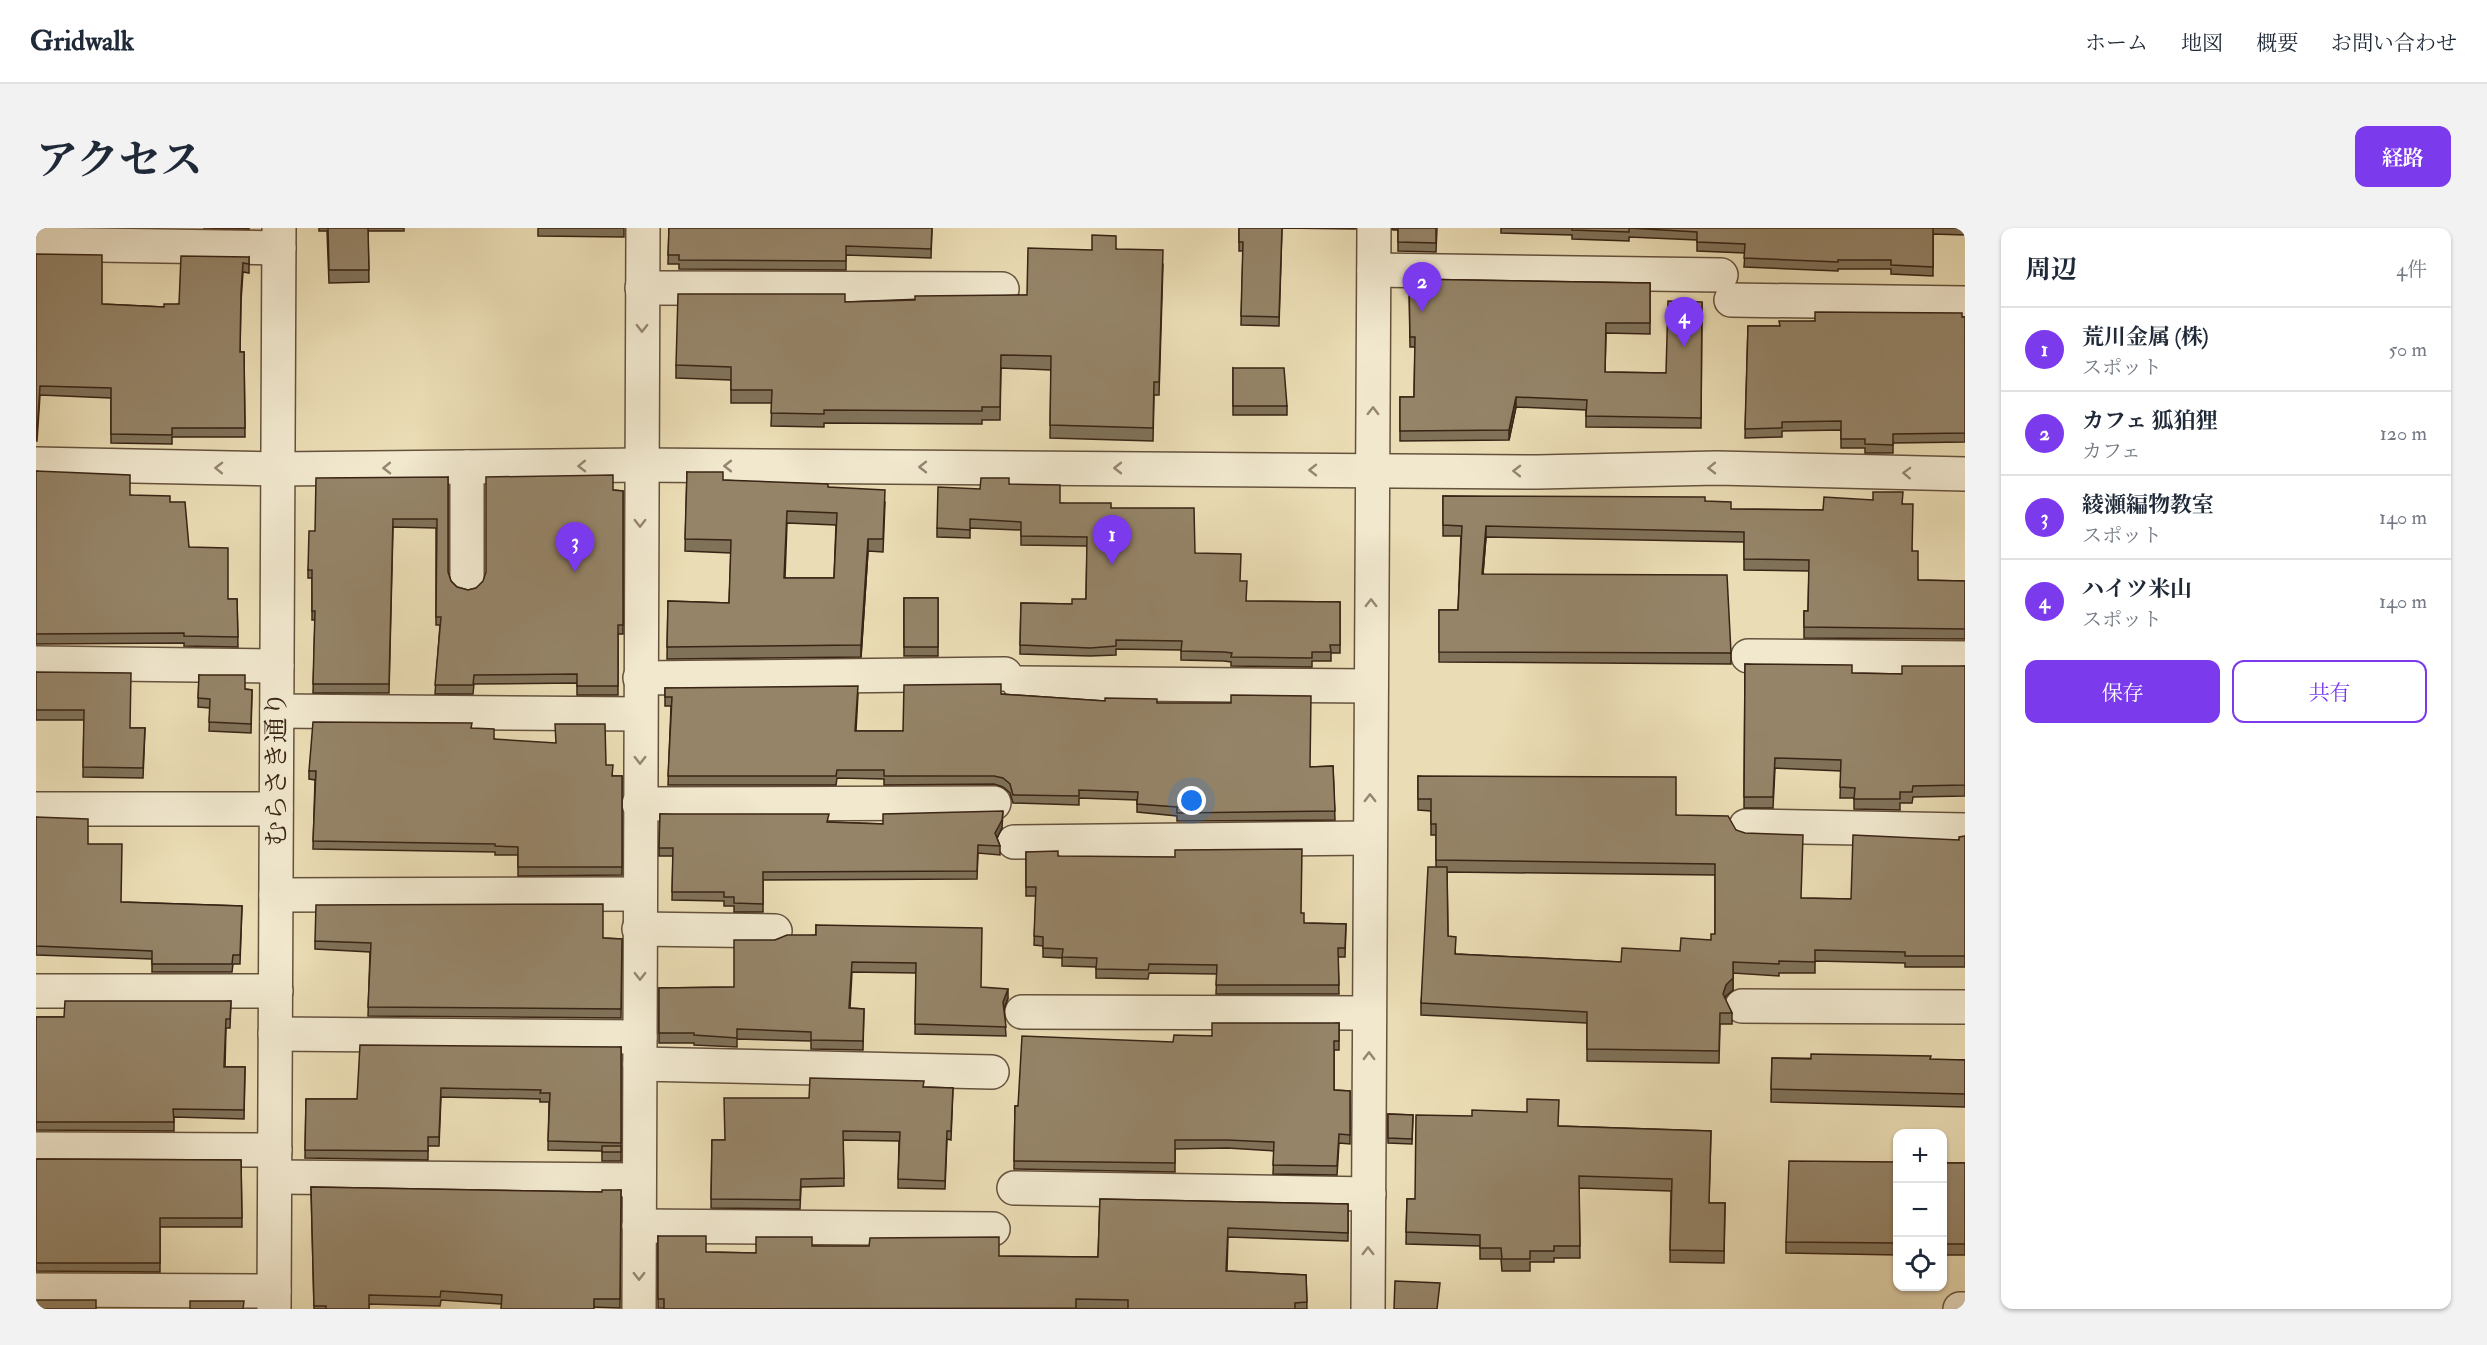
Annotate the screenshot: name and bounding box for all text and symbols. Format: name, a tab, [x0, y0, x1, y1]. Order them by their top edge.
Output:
text: Gridwalk	[30, 24, 134, 59]
text: ホーム	[2085, 30, 2148, 57]
text: 地図	[2181, 30, 2223, 57]
text: 概要	[2256, 30, 2298, 57]
text: お問い合わせ	[2331, 30, 2457, 57]
button: 経路	[2355, 126, 2451, 187]
text: アクセス	[36, 135, 203, 187]
text: 周辺	[2025, 254, 2077, 286]
text: 4件	[2396, 257, 2427, 282]
pin: 2	[1402, 262, 1442, 312]
pin: 4	[1664, 298, 1704, 347]
text: 荒川金属 (株)	[2082, 323, 2209, 351]
one-way arrow	[636, 324, 648, 333]
text: 1	[2041, 337, 2048, 362]
text: 50 m	[2388, 337, 2427, 362]
text: スポット	[2082, 355, 2162, 380]
one-way arrow	[1366, 407, 1379, 416]
text: カフェ 狐狛狸	[2082, 407, 2218, 435]
text: 2	[2039, 421, 2050, 446]
text: 120 m	[2380, 421, 2427, 446]
text: カフェ	[2082, 439, 2141, 464]
one-way arrow	[577, 459, 586, 472]
one-way arrow	[724, 459, 733, 472]
one-way arrow	[919, 461, 928, 473]
one-way arrow	[215, 462, 224, 474]
one-way arrow	[382, 462, 391, 474]
one-way arrow	[1114, 462, 1123, 474]
one-way arrow	[1707, 462, 1716, 474]
one-way arrow	[1309, 463, 1318, 476]
one-way arrow	[1512, 465, 1521, 477]
one-way arrow	[1902, 466, 1911, 479]
text: 綾瀬編物教室	[2082, 491, 2214, 519]
text: 3	[2041, 505, 2048, 530]
text: 140 m	[2379, 505, 2427, 530]
pin: 1	[1092, 516, 1132, 565]
one-way arrow	[634, 519, 646, 528]
pin: 3	[556, 522, 594, 572]
text: スポット	[2082, 523, 2162, 548]
text: ハイツ米山	[2082, 575, 2192, 603]
text: 4	[2039, 589, 2050, 614]
text: 140 m	[2379, 589, 2427, 614]
one-way arrow	[1365, 598, 1377, 607]
text: スポット	[2082, 607, 2162, 632]
button: 保存	[2025, 660, 2220, 723]
button: 共有	[2232, 660, 2427, 723]
street label: むらさき通り	[261, 691, 293, 847]
one-way arrow	[634, 756, 646, 765]
your location	[1177, 786, 1206, 815]
one-way arrow	[1364, 793, 1376, 802]
one-way arrow	[634, 972, 646, 981]
one-way arrow	[1363, 1051, 1375, 1060]
map controls	[1893, 1129, 1947, 1291]
button: +	[1893, 1129, 1947, 1183]
button: −	[1893, 1183, 1947, 1237]
button: locate	[1893, 1237, 1947, 1291]
one-way arrow	[1362, 1246, 1374, 1255]
one-way arrow	[633, 1272, 645, 1281]

